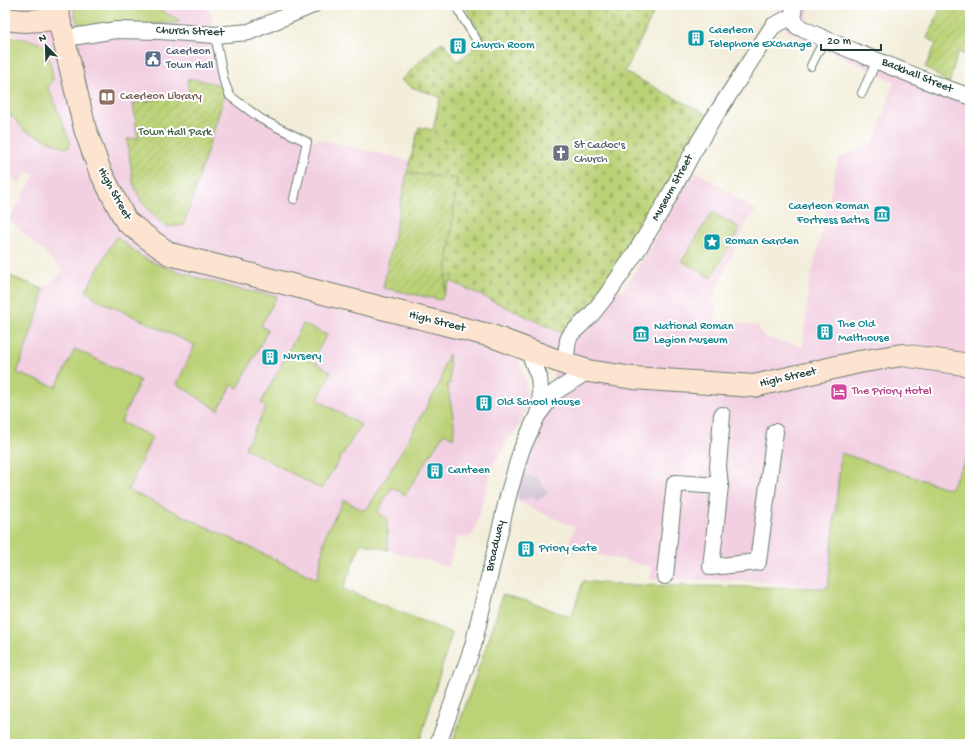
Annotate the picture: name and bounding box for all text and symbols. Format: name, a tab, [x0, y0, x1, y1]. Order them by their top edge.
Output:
street label: Church Street	[156, 24, 225, 40]
place label: Caerleon Telephone Exchange	[708, 24, 812, 52]
north arrow	[26, 26, 66, 66]
scale bar	[821, 26, 881, 52]
building icon: Caerleon Telephone Exchange	[686, 28, 706, 48]
text: N	[37, 32, 49, 46]
text: 20 m	[827, 35, 852, 49]
building icon: Church Room	[448, 36, 468, 56]
place label: Church Room	[471, 39, 535, 53]
place label: Caerleon Town Hall	[165, 45, 214, 73]
public building icon: Caerleon Town Hall	[143, 49, 163, 69]
street label: Backhall Street	[878, 55, 956, 97]
library icon: Caerleon Library	[97, 87, 117, 107]
place label: Caerleon Library	[120, 90, 202, 104]
park label: Town Hall Park	[137, 126, 213, 140]
place label: St Cadoc's Church	[574, 139, 626, 167]
church icon: St Cadoc's Church	[551, 143, 571, 163]
street label: Museum Street	[649, 151, 697, 224]
street label: High Street	[94, 165, 135, 224]
place label: Caerleon Roman Fortress Baths	[788, 200, 870, 228]
museum icon: Caerleon Roman Fortress Baths	[872, 204, 892, 224]
place icon: Roman Garden	[702, 232, 722, 252]
place label: Roman Garden	[725, 235, 799, 249]
street label: High Street	[407, 308, 468, 336]
place label: The Old Malthouse	[837, 318, 890, 346]
place label: National Roman Legion Museum	[654, 320, 734, 348]
building icon: The Old Malthouse	[815, 322, 835, 342]
museum icon: National Roman Legion Museum	[631, 324, 651, 344]
building icon: Nursery	[260, 347, 280, 367]
place label: Nursery	[283, 350, 322, 364]
street label: High Street	[758, 364, 819, 391]
hotel icon: The Priory Hotel	[829, 382, 849, 402]
place label: The Priory Hotel	[851, 385, 932, 399]
building icon: Old School House	[474, 393, 494, 413]
place label: Old School House	[497, 396, 581, 410]
building icon: Canteen	[425, 461, 445, 481]
place label: Canteen	[448, 464, 490, 478]
street label: Broadway	[483, 519, 509, 574]
building icon: Priory Gate	[516, 539, 536, 559]
place label: Priory Gate	[538, 542, 598, 556]

